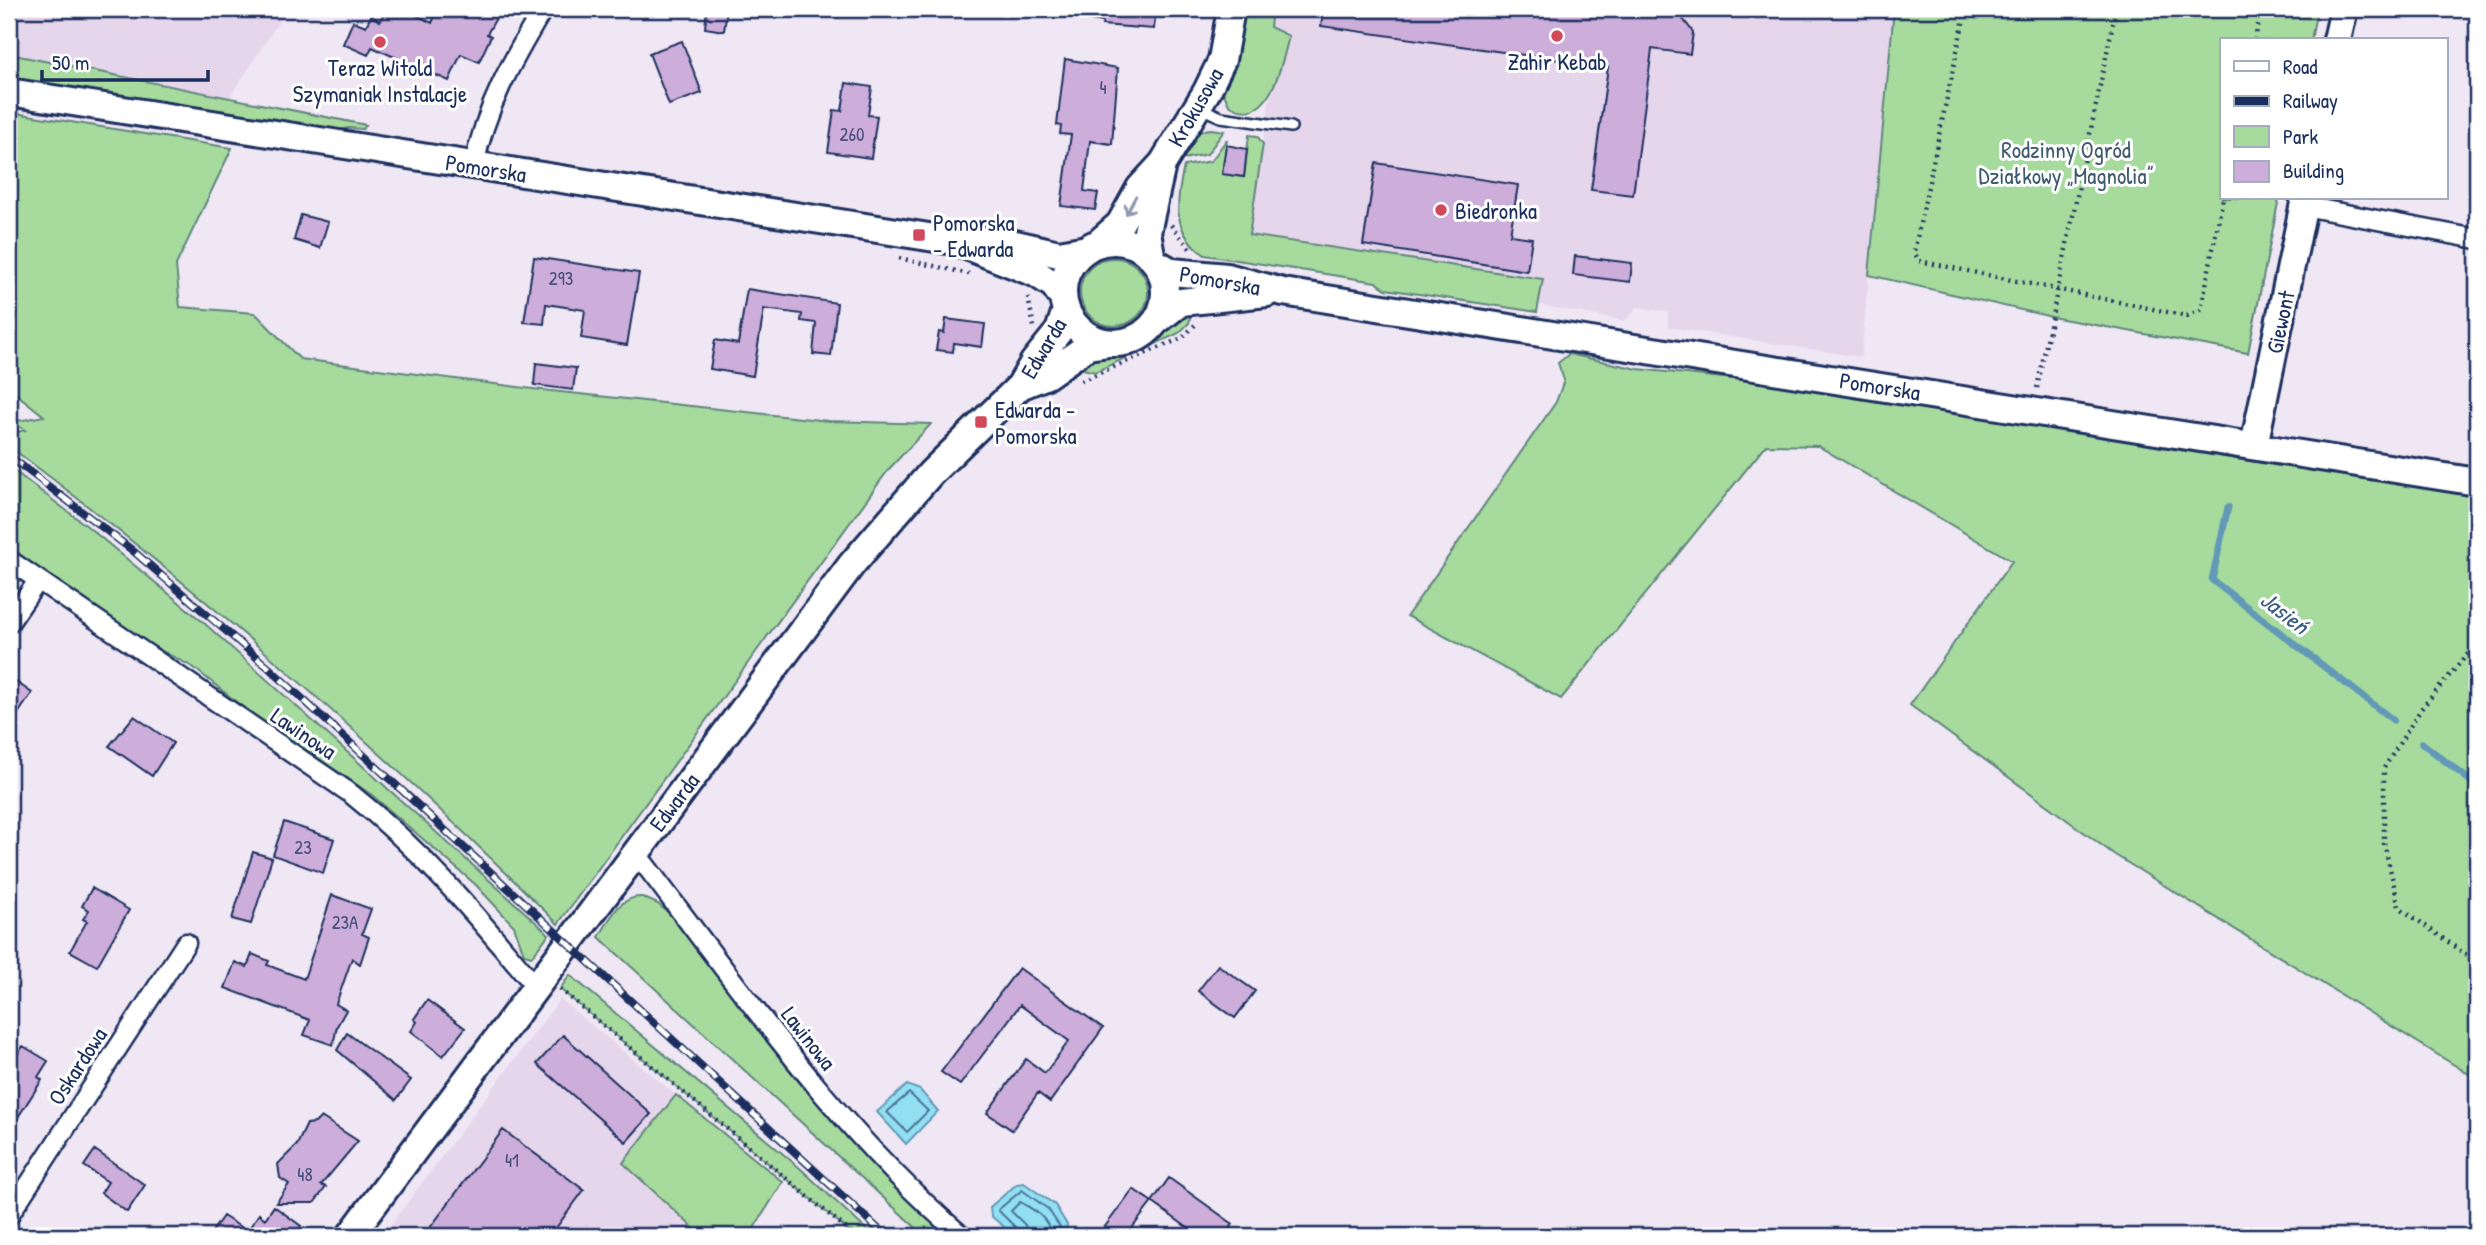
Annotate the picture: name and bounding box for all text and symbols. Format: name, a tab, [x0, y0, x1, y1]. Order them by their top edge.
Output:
marker: Zahir Kebab	[1549, 28, 1565, 44]
marker: Teraz Witold Szymaniak Instalacje	[372, 34, 388, 50]
scale bar	[42, 38, 208, 82]
legend	[2220, 38, 2448, 200]
place label: Zahir Kebab	[1508, 46, 1606, 77]
text: 50 m	[52, 48, 89, 77]
place label: Teraz Witold Szymaniak Instalacje	[293, 52, 467, 109]
text: Road	[2283, 52, 2317, 81]
street label: Krokusowa	[1160, 62, 1230, 152]
house number: 4	[1099, 74, 1107, 100]
text: Railway	[2283, 86, 2338, 115]
house number: 260	[840, 121, 865, 147]
text: Park	[2283, 122, 2318, 151]
park label: Rodzinny Ogród Działkowy „Magnolia”	[1979, 134, 2153, 191]
street label: Pomorska	[443, 146, 529, 190]
text: Building	[2283, 156, 2344, 185]
one-way arrow	[1123, 194, 1137, 215]
place label: Biedronka	[1455, 195, 1537, 226]
marker: Biedronka	[1433, 202, 1449, 218]
place label: Pomorska - Edwarda	[933, 207, 1015, 264]
marker: Pomorska - Edwarda	[911, 227, 927, 243]
street label: Pomorska	[1177, 258, 1263, 302]
house number: 293	[549, 265, 573, 291]
street label: Giewont	[2258, 287, 2302, 356]
street label: Edwarda	[1013, 312, 1073, 384]
street label: Pomorska	[1837, 364, 1923, 408]
place label: Edwarda - Pomorska	[995, 394, 1077, 451]
marker: Edwarda - Pomorska	[973, 414, 989, 430]
water label: Jasień	[2254, 583, 2318, 642]
street label: Lawinowa	[265, 700, 343, 766]
street label: Edwarda	[642, 766, 706, 838]
house number: 23	[294, 834, 312, 860]
house number: 23A	[332, 909, 358, 935]
street label: Lawinowa	[774, 1000, 844, 1076]
street label: Oskardowa	[40, 1021, 114, 1111]
house number: 41	[505, 1147, 519, 1173]
house number: 48	[297, 1161, 313, 1187]

